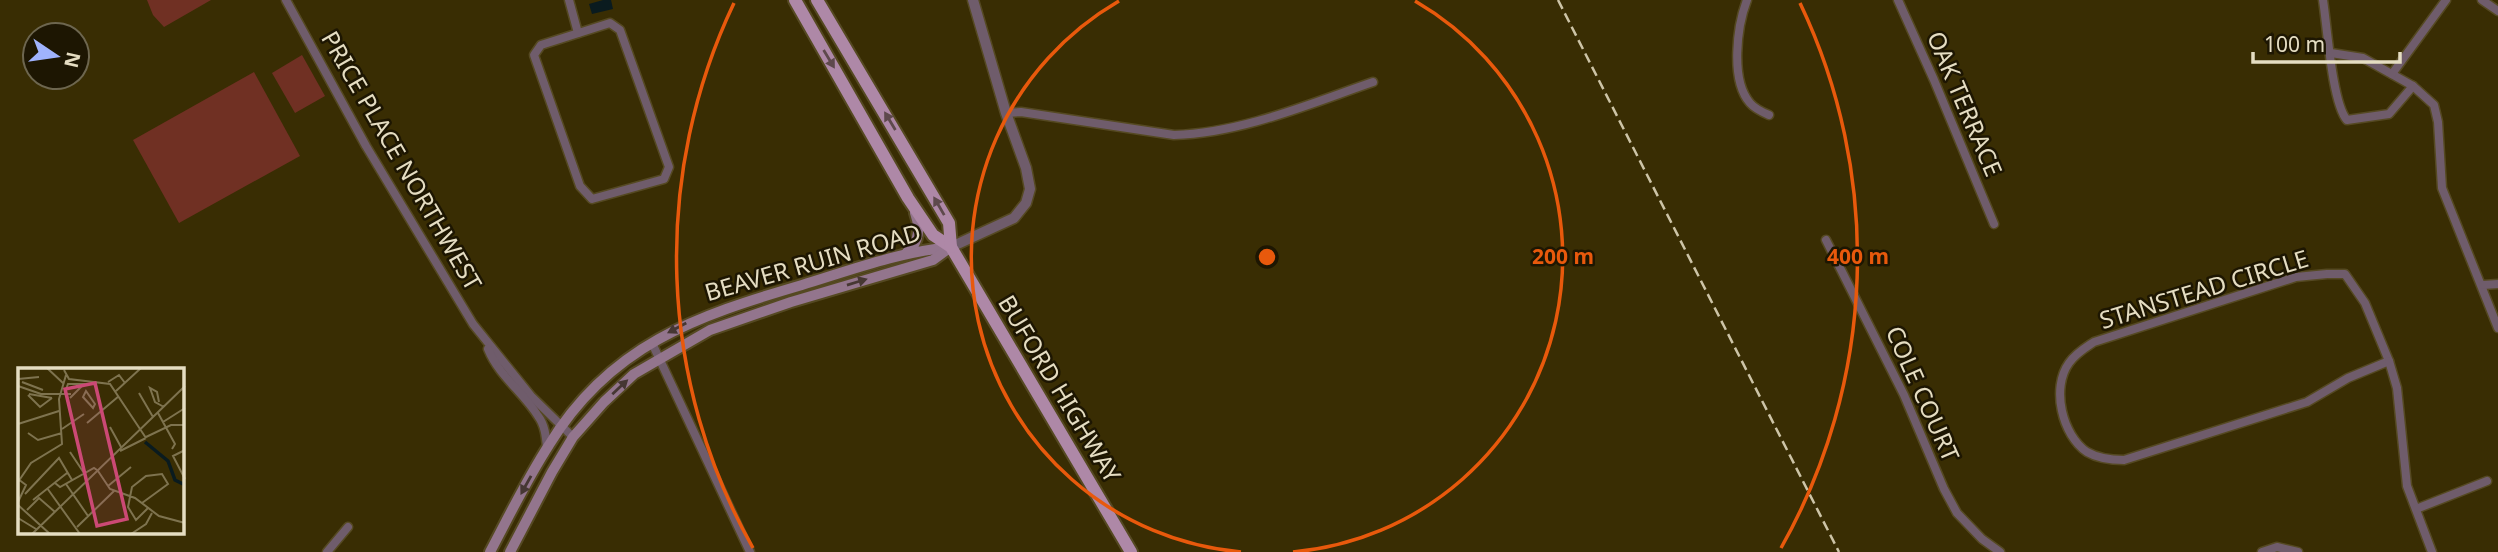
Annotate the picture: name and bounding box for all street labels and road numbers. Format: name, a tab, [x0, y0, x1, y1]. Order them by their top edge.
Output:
street label: PRICE PLACE NORTHWEST	[314, 25, 490, 296]
street label: OAK TERRACE	[1920, 26, 2011, 181]
street label: BEAVER RUIN ROAD	[701, 215, 924, 308]
street label: STANSTEAD CIRCLE	[2095, 241, 2312, 336]
street label: BUFORD HIGHWAY	[991, 288, 1130, 488]
street label: COLE COURT	[1879, 321, 1968, 467]

